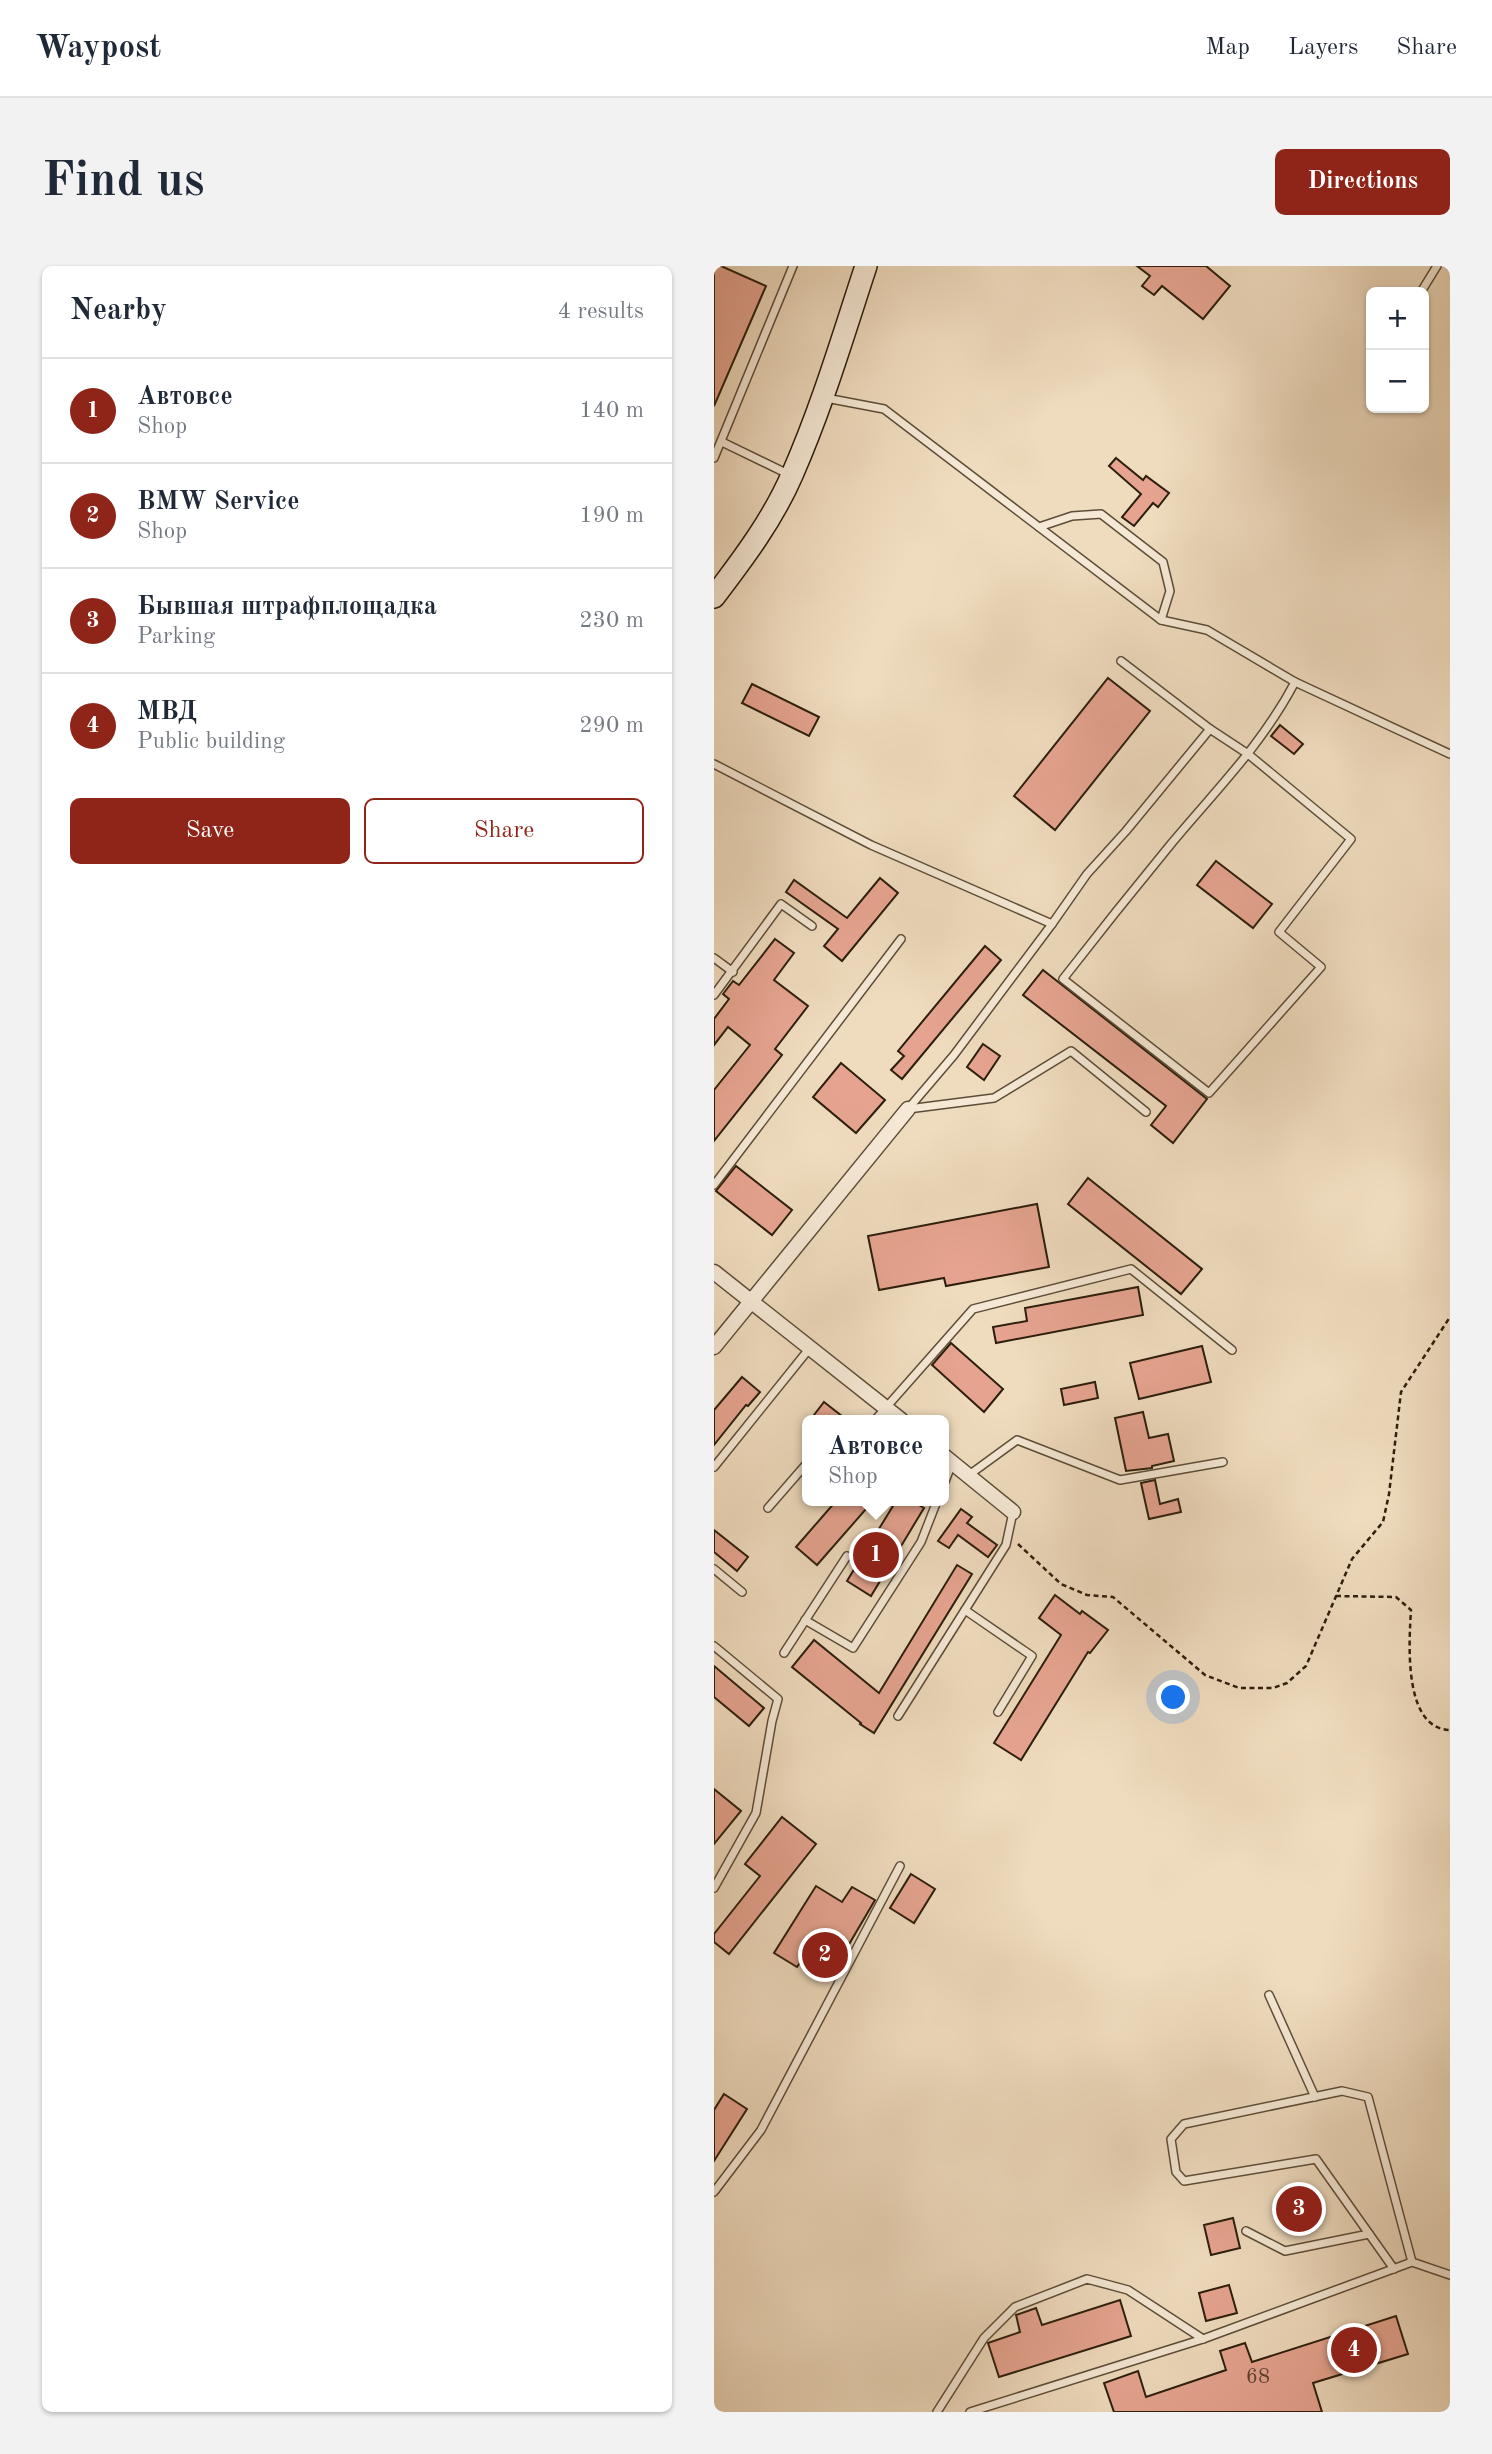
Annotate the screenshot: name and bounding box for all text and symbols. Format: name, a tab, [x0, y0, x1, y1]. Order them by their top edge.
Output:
text: Waypost	[35, 32, 161, 65]
text: Map	[1206, 36, 1250, 60]
text: Layers	[1288, 36, 1358, 60]
text: Share	[1396, 36, 1457, 60]
button: Directions	[1275, 149, 1450, 215]
text: Find us	[42, 158, 205, 207]
map controls	[1366, 287, 1429, 413]
button: +	[1366, 287, 1429, 350]
text: Nearby	[70, 296, 167, 326]
text: 4 results	[558, 300, 644, 323]
button: −	[1366, 350, 1429, 413]
text: Автовсе	[137, 384, 233, 410]
text: 1	[86, 399, 100, 422]
text: 140 m	[579, 399, 644, 422]
text: Shop	[137, 415, 187, 438]
text: BMW Service	[137, 489, 299, 515]
text: 2	[86, 504, 100, 527]
text: 190 m	[579, 504, 644, 527]
text: Shop	[137, 520, 187, 543]
text: Бывшая штрафплощадка	[137, 594, 437, 620]
text: 3	[86, 609, 100, 632]
text: 230 m	[579, 609, 644, 632]
text: Parking	[137, 625, 215, 648]
text: МВД	[137, 699, 197, 725]
text: 4	[86, 714, 100, 737]
text: 290 m	[579, 714, 644, 737]
text: Public building	[137, 730, 285, 753]
button: Save	[70, 798, 350, 864]
button: Share	[364, 798, 644, 864]
popup	[802, 1415, 949, 1506]
text: Автовсе	[828, 1434, 923, 1460]
text: Shop	[828, 1465, 878, 1488]
pin: 1	[853, 1529, 899, 1581]
your location	[1156, 1680, 1190, 1714]
pin: 2	[802, 1929, 848, 1981]
pin: 3	[1276, 2183, 1322, 2235]
pin: 4	[1331, 2324, 1377, 2376]
house number: 68	[1246, 2367, 1270, 2388]

